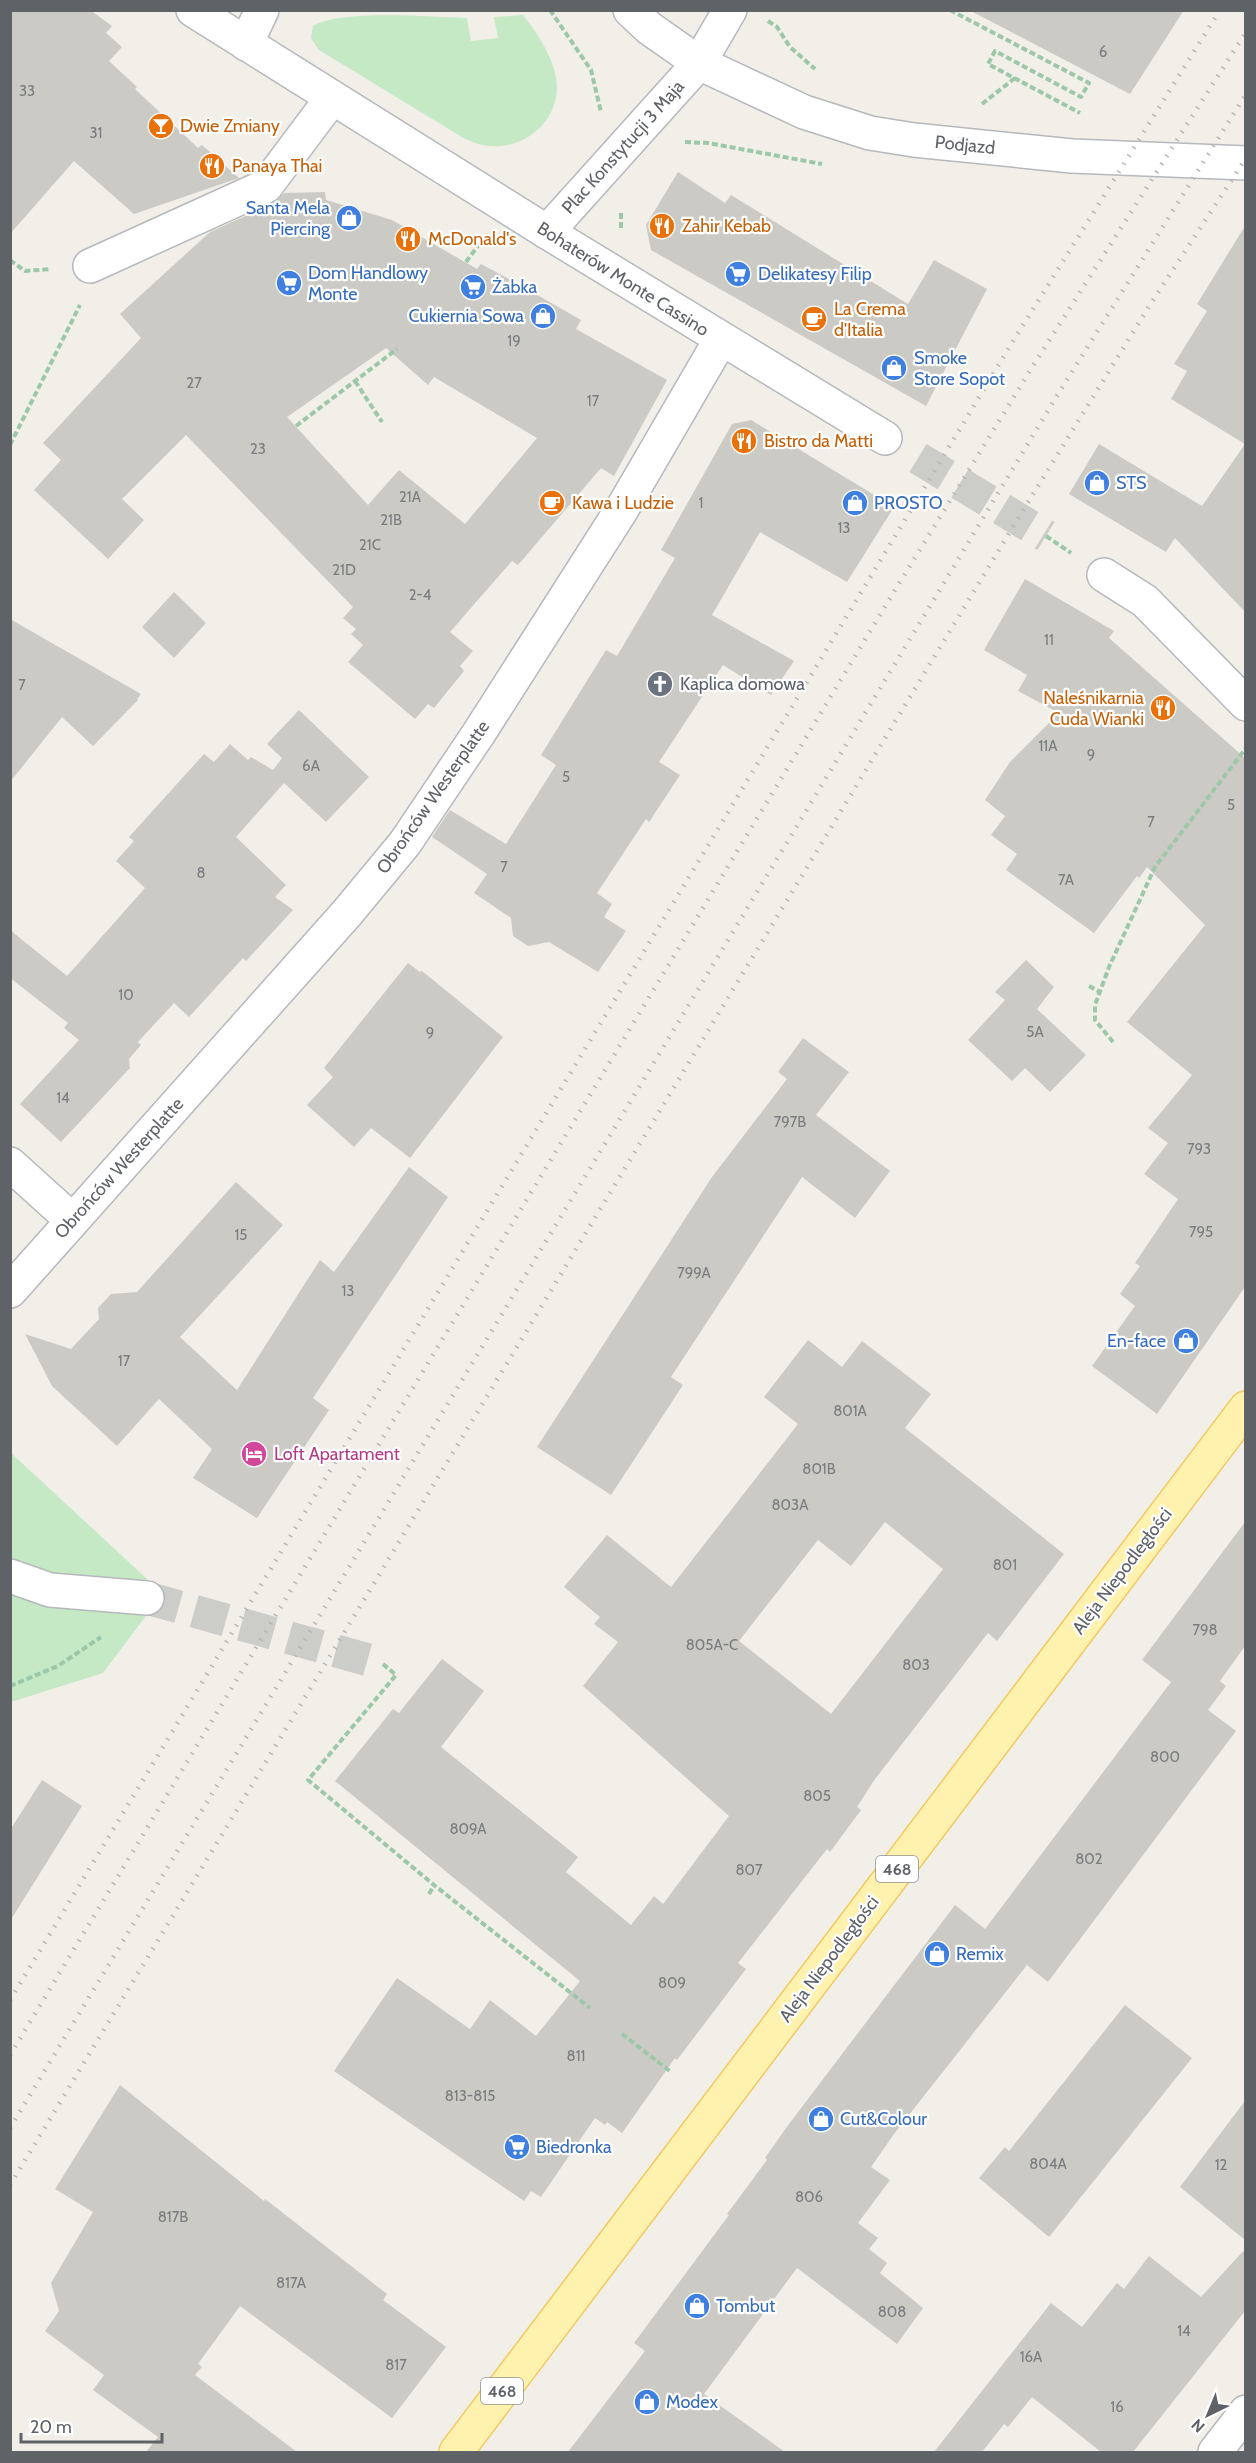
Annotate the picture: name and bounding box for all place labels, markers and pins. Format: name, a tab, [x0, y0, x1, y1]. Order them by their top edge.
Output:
bar icon: Dwie Zmiany	[146, 111, 176, 141]
place label: Dwie Zmiany	[180, 115, 280, 137]
restaurant icon: Panaya Thai	[197, 151, 227, 181]
place label: Panaya Thai	[232, 155, 322, 177]
place label: Santa Mela Piercing	[246, 197, 331, 240]
shop icon: Santa Mela Piercing	[334, 203, 364, 233]
restaurant icon: Zahir Kebab	[647, 211, 677, 241]
place label: Zahir Kebab	[682, 215, 771, 237]
restaurant icon: McDonald's	[393, 224, 423, 254]
place label: McDonald's	[428, 228, 516, 250]
supermarket icon: Delikatesy Filip	[723, 259, 753, 289]
place label: Dom Handlowy Monte	[308, 262, 428, 305]
place label: Delikatesy Filip	[758, 263, 872, 285]
supermarket icon: Dom Handlowy Monte	[274, 268, 304, 298]
supermarket icon: Żabka	[458, 272, 488, 302]
place label: Żabka	[492, 276, 537, 298]
place label: La Crema d'Italia	[834, 298, 906, 341]
shop icon: Cukiernia Sowa	[528, 301, 558, 331]
cafe icon: La Crema d'Italia	[799, 304, 829, 334]
place label: Cukiernia Sowa	[408, 305, 524, 327]
place label: Smoke Store Sopot	[914, 347, 1005, 390]
shop icon: Smoke Store Sopot	[879, 353, 909, 383]
restaurant icon: Bistro da Matti	[729, 426, 759, 456]
place label: Bistro da Matti	[764, 430, 873, 452]
shop icon: STS	[1082, 468, 1112, 498]
place label: STS	[1116, 472, 1147, 494]
cafe icon: Kawa i Ludzie	[537, 488, 567, 518]
shop icon: PROSTO	[840, 488, 870, 518]
place label: Kawa i Ludzie	[572, 492, 674, 514]
place label: PROSTO	[874, 492, 943, 514]
church icon: Kaplica domowa	[645, 669, 675, 699]
place label: Kaplica domowa	[680, 673, 805, 695]
place label: Naleśnikarnia Cuda Wianki	[1043, 687, 1144, 730]
restaurant icon: Naleśnikarnia Cuda Wianki	[1148, 693, 1178, 723]
shop icon: En-face	[1171, 1326, 1201, 1356]
place label: En-face	[1107, 1330, 1166, 1352]
hotel icon: Loft Apartament	[239, 1439, 269, 1469]
place label: Loft Apartament	[274, 1443, 400, 1465]
shop icon: Remix	[922, 1939, 952, 1969]
place label: Remix	[956, 1943, 1004, 1965]
shop icon: Cut&Colour	[806, 2104, 836, 2134]
place label: Cut&Colour	[840, 2108, 927, 2130]
supermarket icon: Biedronka	[502, 2132, 532, 2162]
place label: Biedronka	[536, 2136, 612, 2158]
shop icon: Tombut	[682, 2291, 712, 2321]
place label: Tombut	[716, 2295, 775, 2317]
shop icon: Modex	[632, 2387, 662, 2417]
place label: Modex	[666, 2391, 718, 2413]

